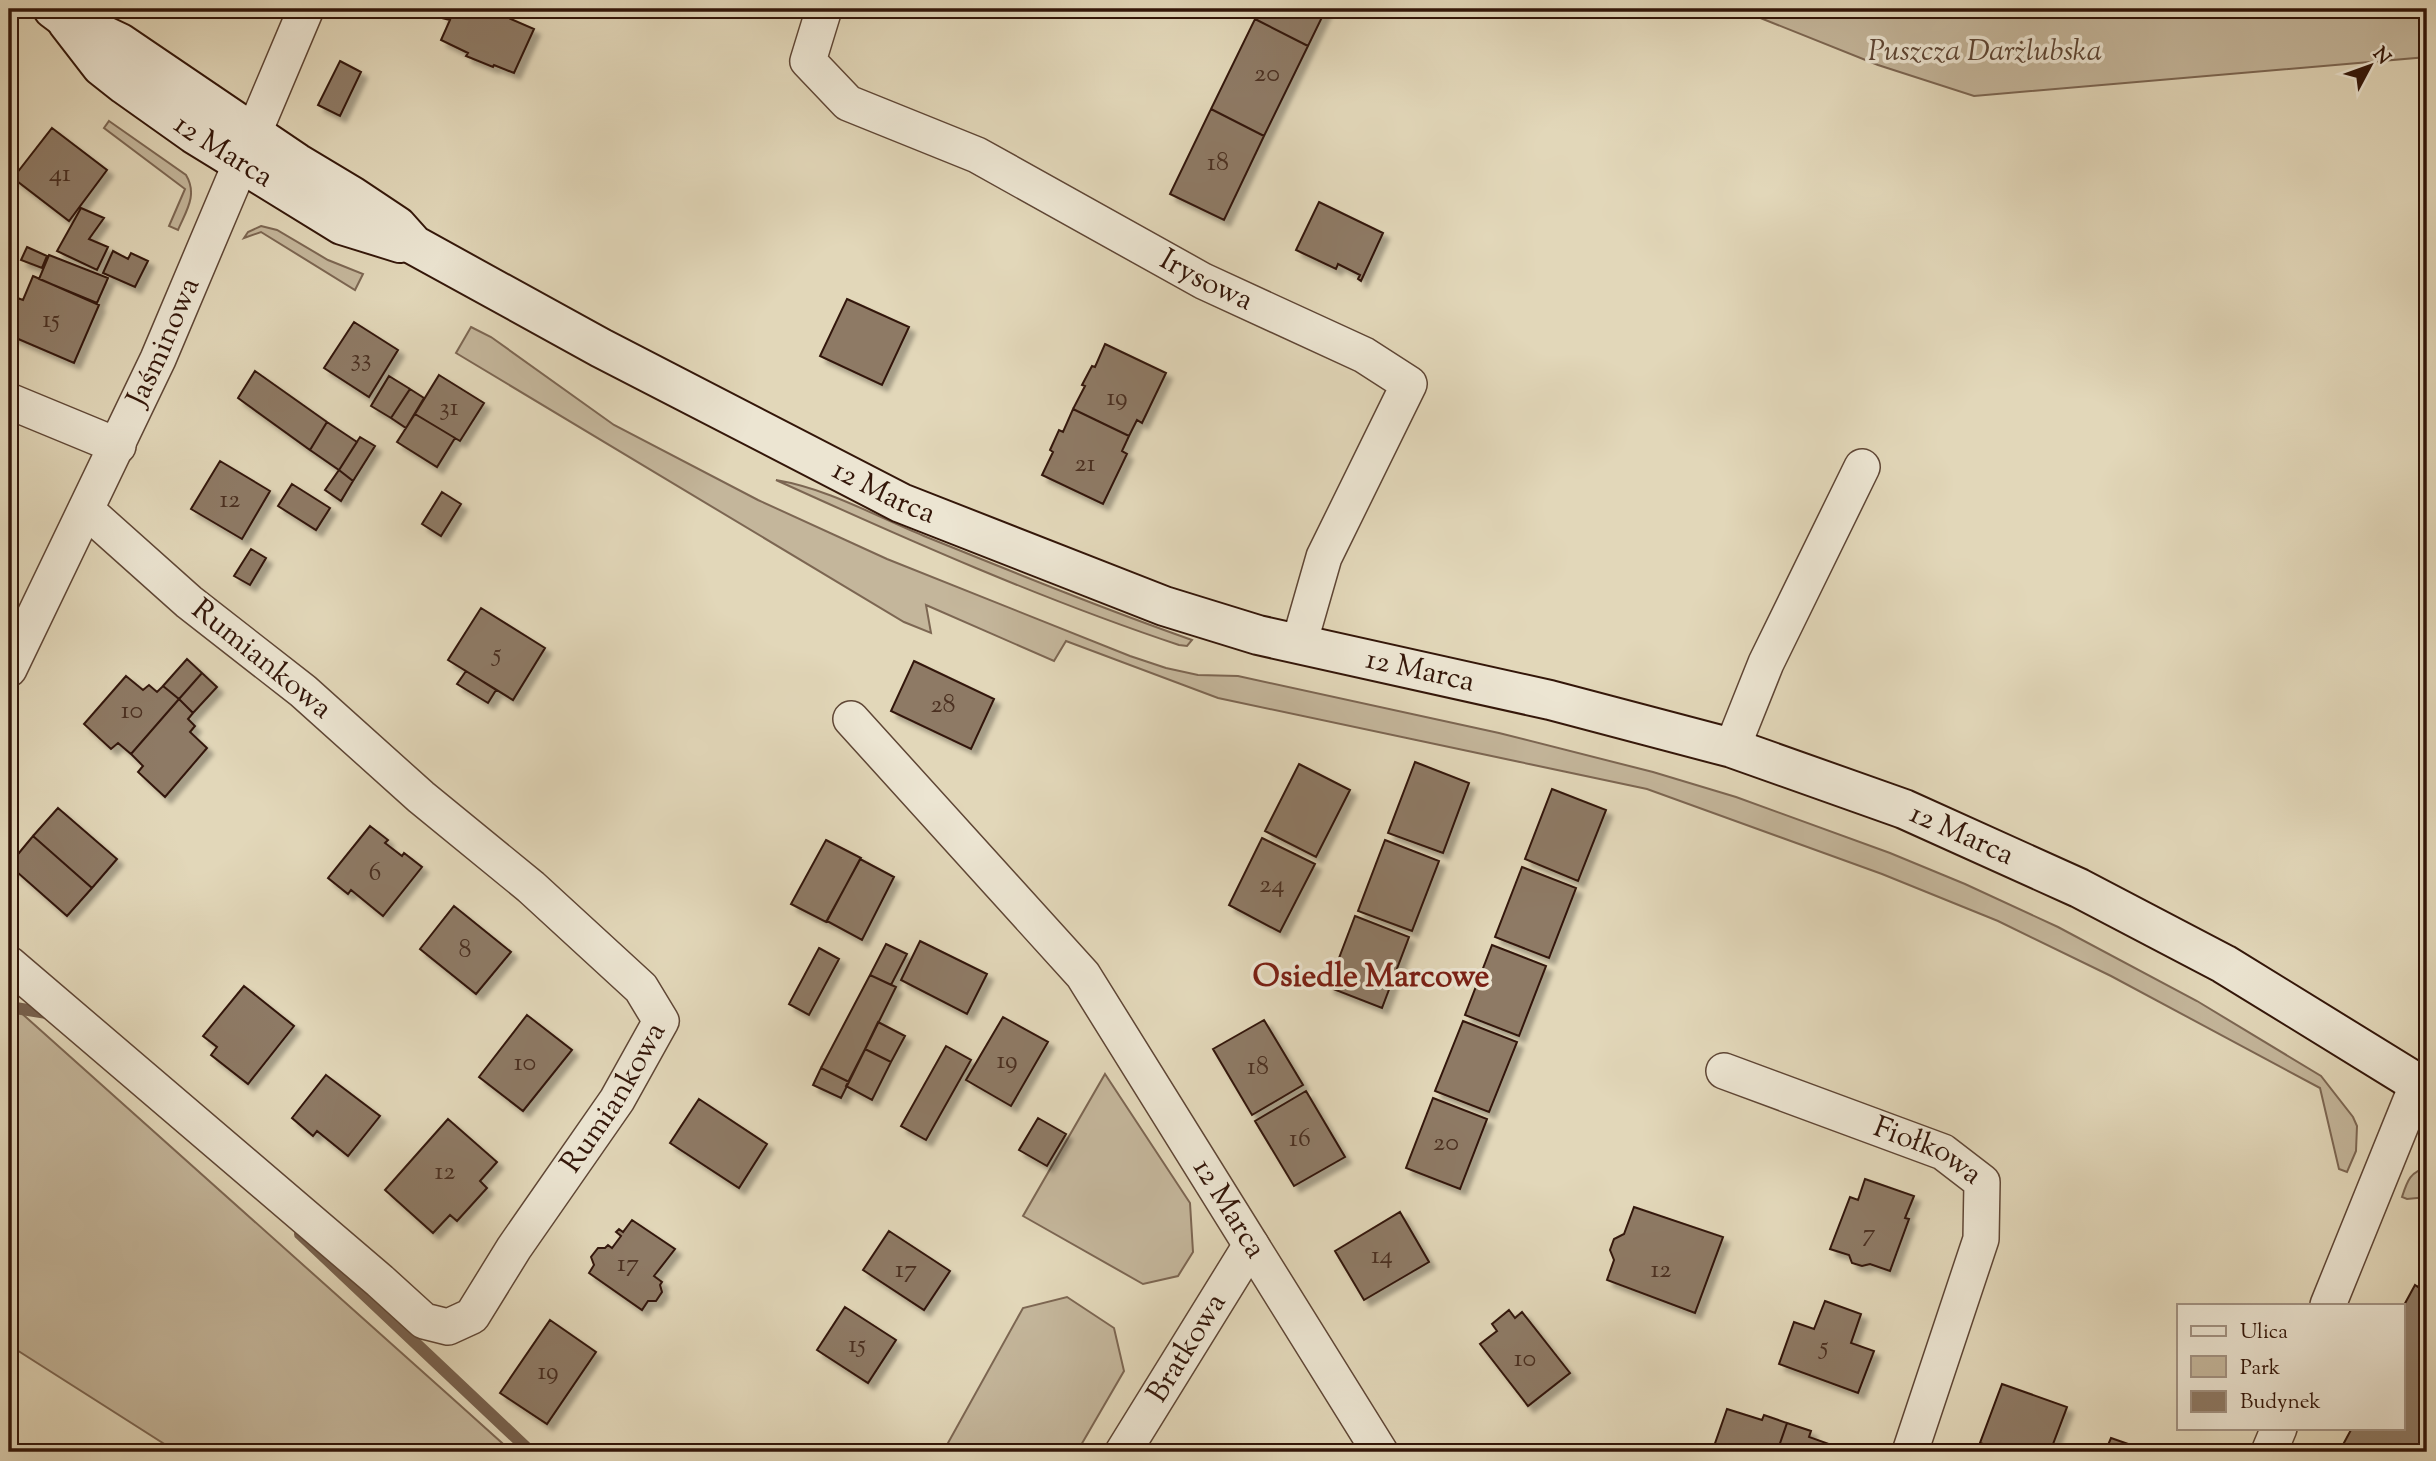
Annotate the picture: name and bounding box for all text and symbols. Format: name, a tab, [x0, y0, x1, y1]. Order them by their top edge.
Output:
park label: Puszcza Darżlubska	[1868, 31, 2102, 74]
north arrow	[2334, 32, 2404, 102]
text: N	[2366, 42, 2396, 71]
house number: 20	[1254, 56, 1280, 93]
street label: 12 Marca	[164, 104, 281, 199]
house number: 18	[1207, 145, 1229, 182]
house number: 41	[49, 156, 71, 193]
street label: Irysowa	[1151, 239, 1260, 323]
street label: Jaśminowa	[116, 271, 212, 416]
house number: 15	[42, 302, 60, 339]
house number: 33	[350, 341, 372, 378]
house number: 19	[1106, 380, 1128, 417]
house number: 31	[439, 390, 459, 427]
house number: 21	[1074, 446, 1096, 483]
street label: 12 Marca	[824, 449, 942, 536]
house number: 12	[219, 482, 241, 519]
street label: Rumiankowa	[181, 590, 341, 730]
house number: 5	[491, 636, 502, 673]
street label: 12 Marca	[1362, 638, 1479, 704]
house number: 28	[930, 687, 956, 724]
house number: 10	[121, 693, 143, 730]
street label: 12 Marca	[1903, 793, 2021, 877]
house number: 6	[369, 855, 381, 892]
house number: 24	[1259, 867, 1285, 904]
house number: 8	[458, 932, 472, 969]
district label: Osiedle Marcowe	[1253, 955, 1489, 1001]
street label: Rumiankowa	[551, 1015, 677, 1182]
house number: 19	[996, 1043, 1018, 1080]
house number: 10	[514, 1045, 536, 1082]
house number: 18	[1247, 1049, 1269, 1086]
street label: Fiołkowa	[1867, 1106, 1991, 1196]
house number: 16	[1289, 1121, 1311, 1158]
house number: 20	[1433, 1125, 1459, 1162]
street label: 12 Marca	[1181, 1151, 1276, 1267]
house number: 12	[434, 1154, 456, 1191]
house number: 7	[1862, 1216, 1876, 1253]
house number: 14	[1371, 1238, 1393, 1275]
house number: 17	[617, 1246, 639, 1283]
house number: 17	[895, 1252, 917, 1289]
house number: 12	[1650, 1252, 1672, 1289]
street label: Bratkowa	[1137, 1285, 1238, 1411]
legend	[2177, 1304, 2404, 1430]
text: Ulica	[2240, 1318, 2288, 1348]
house number: 15	[848, 1327, 866, 1364]
house number: 5	[1818, 1329, 1829, 1366]
house number: 10	[1514, 1341, 1536, 1378]
house number: 19	[537, 1354, 559, 1391]
text: Park	[2240, 1354, 2281, 1384]
text: Budynek	[2240, 1388, 2321, 1418]

